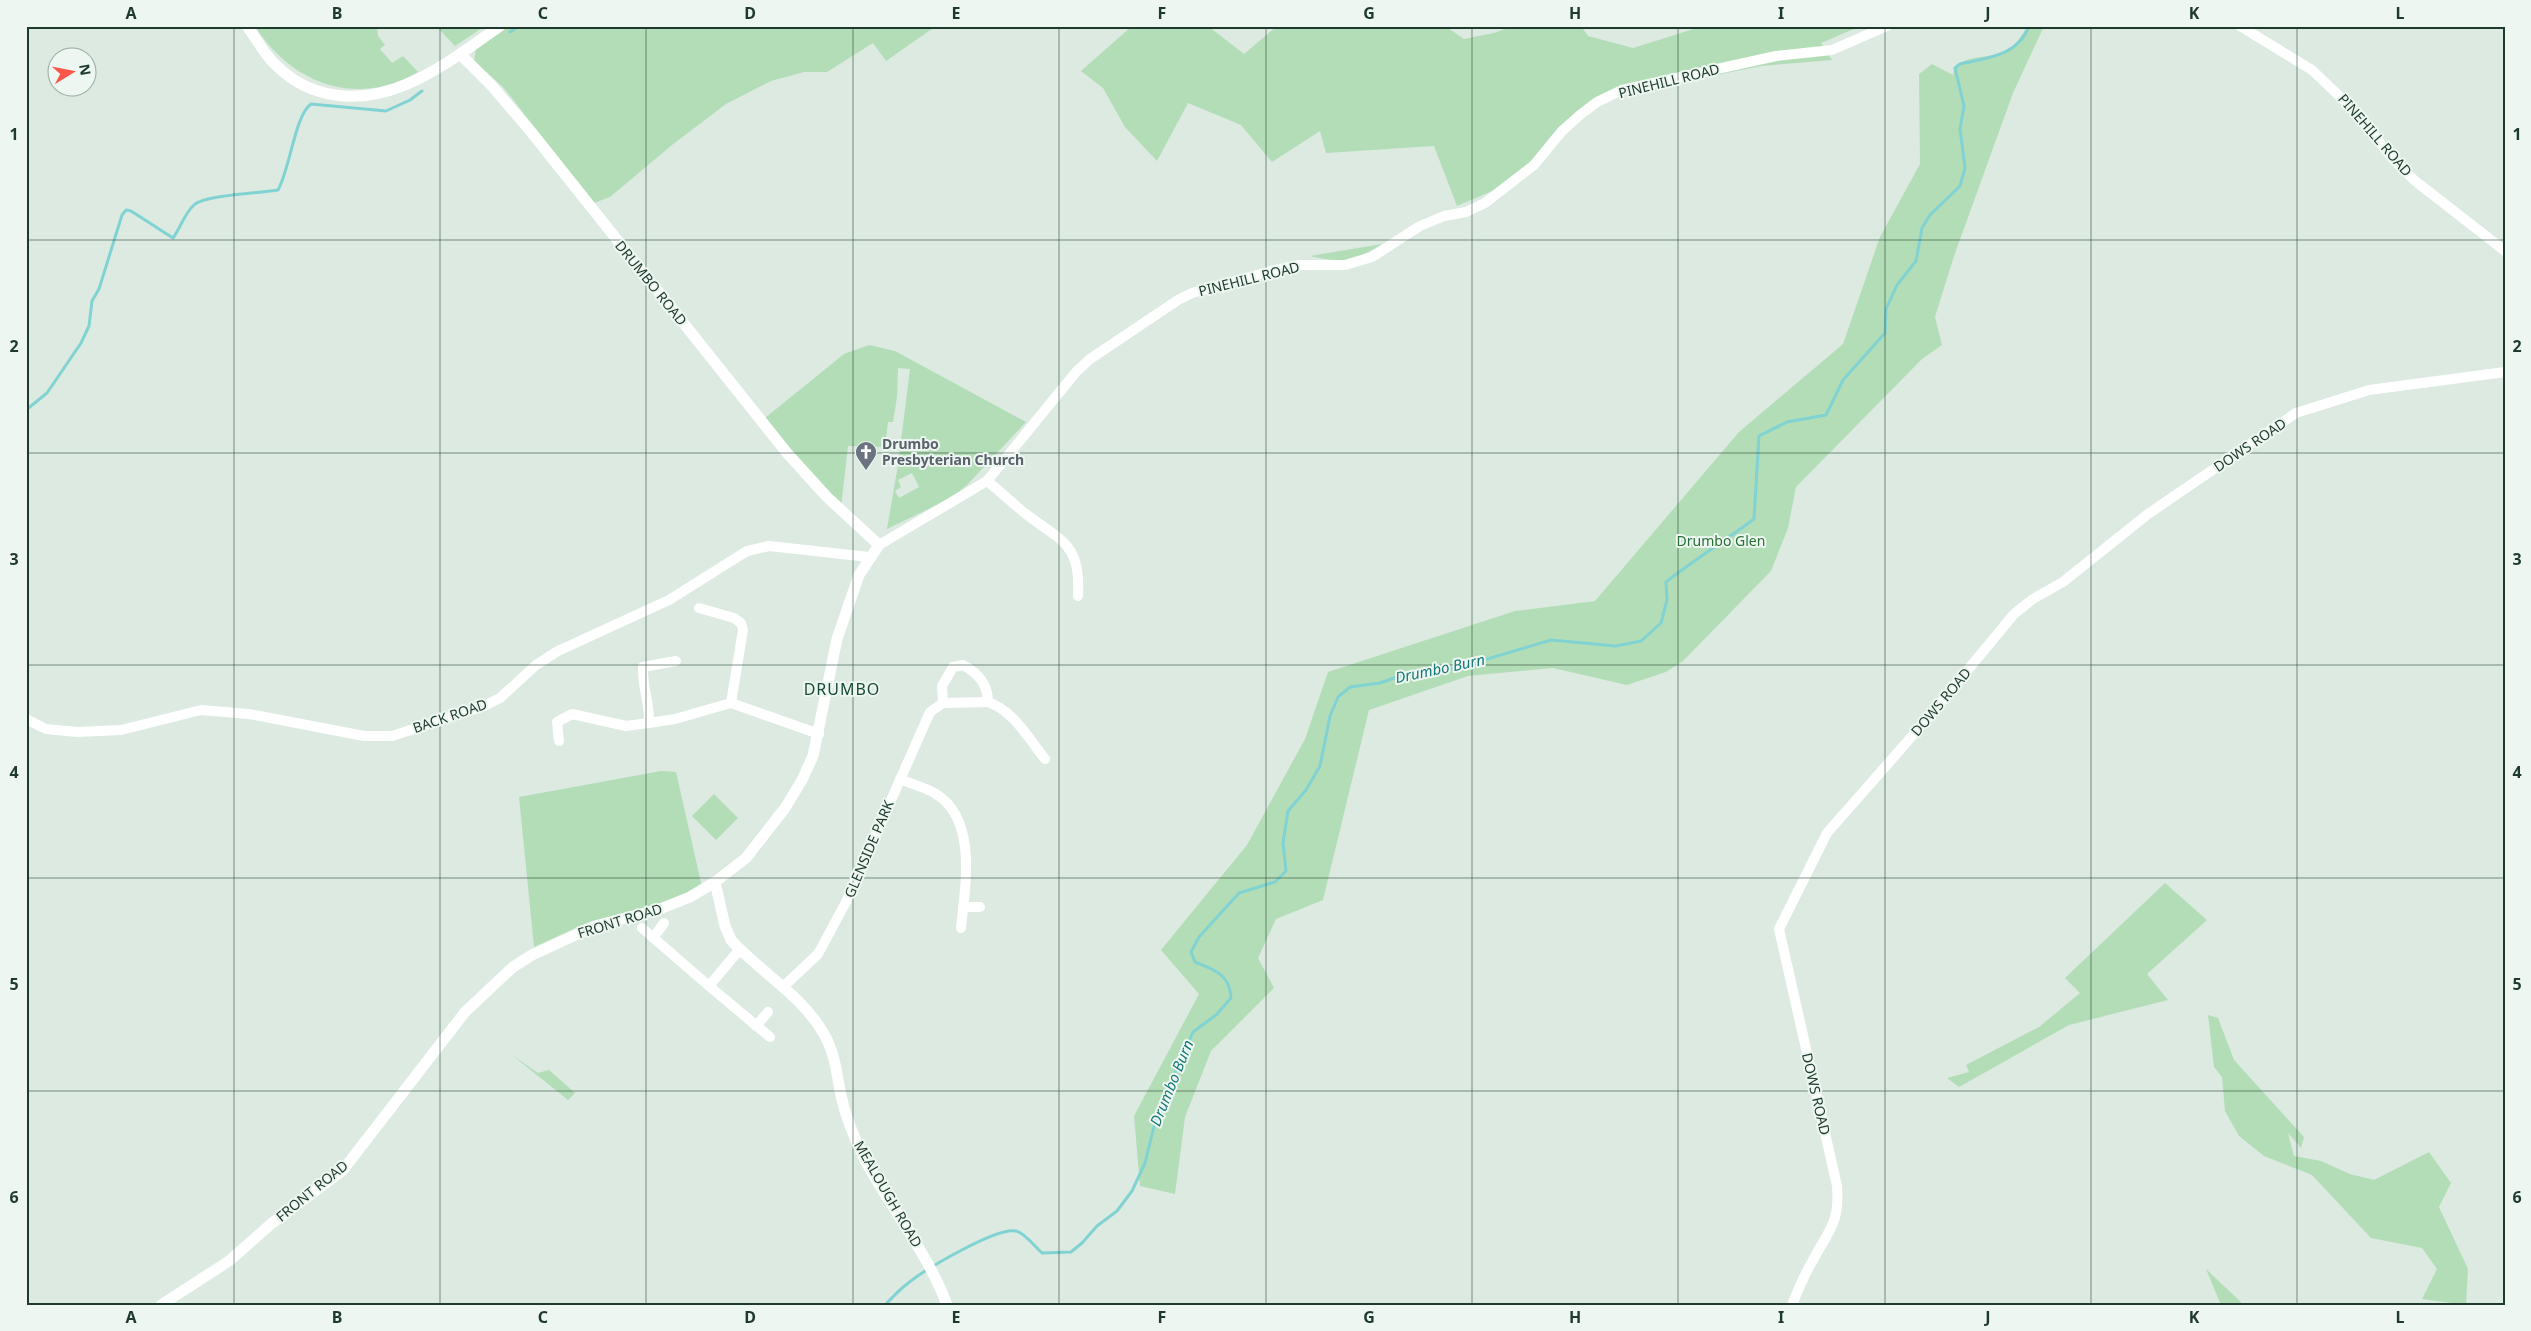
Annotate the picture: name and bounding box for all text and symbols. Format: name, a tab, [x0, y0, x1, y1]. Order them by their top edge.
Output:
text: A	[125, 2, 137, 24]
text: B	[332, 2, 342, 24]
text: C	[538, 2, 548, 24]
text: D	[744, 2, 756, 24]
text: E	[952, 2, 961, 24]
text: F	[1158, 2, 1166, 24]
text: G	[1363, 2, 1375, 24]
text: H	[1569, 2, 1581, 24]
text: I	[1778, 2, 1784, 24]
text: J	[1983, 2, 1991, 24]
text: K	[2189, 2, 2200, 24]
text: L	[2396, 2, 2405, 24]
north arrow	[48, 48, 98, 98]
street label: PINEHILL ROAD	[1616, 59, 1721, 102]
text: N	[75, 62, 96, 77]
street label: PINEHILL ROAD	[2334, 89, 2417, 180]
text: 1	[9, 123, 19, 145]
text: 1	[2512, 123, 2522, 145]
street label: DRUMBO ROAD	[611, 236, 692, 329]
street label: PINEHILL ROAD	[1196, 257, 1301, 300]
text: 2	[9, 335, 19, 357]
text: 2	[2512, 335, 2522, 357]
street label: DOWS ROAD	[2210, 413, 2290, 476]
place label: Drumbo Presbyterian Church	[882, 434, 1024, 469]
church icon: Drumbo Presbyterian Church	[854, 440, 878, 471]
park label: Drumbo Glen	[1677, 531, 1765, 550]
text: 3	[9, 548, 19, 570]
text: 3	[2512, 548, 2522, 570]
water label: Drumbo Burn	[1393, 649, 1486, 687]
street label: DOWS ROAD	[1906, 663, 1975, 740]
district label: DRUMBO	[804, 678, 880, 700]
street label: BACK ROAD	[410, 694, 490, 737]
text: 4	[9, 761, 19, 783]
text: 4	[2512, 761, 2522, 783]
street label: GLENSIDE PARK	[839, 797, 898, 900]
street label: FRONT ROAD	[575, 899, 664, 942]
text: 5	[9, 973, 19, 995]
text: 5	[2512, 973, 2522, 995]
water label: Drumbo Burn	[1145, 1037, 1197, 1129]
street label: DOWS ROAD	[1798, 1051, 1835, 1137]
street label: MEALOUGH ROAD	[850, 1137, 927, 1251]
street label: FRONT ROAD	[272, 1156, 352, 1226]
text: 6	[9, 1186, 19, 1208]
text: 6	[2512, 1186, 2522, 1208]
text: A	[125, 1306, 137, 1328]
text: B	[332, 1306, 342, 1328]
text: C	[538, 1306, 548, 1328]
text: D	[744, 1306, 756, 1328]
text: E	[952, 1306, 961, 1328]
text: F	[1158, 1306, 1166, 1328]
text: G	[1363, 1306, 1375, 1328]
text: H	[1569, 1306, 1581, 1328]
text: I	[1778, 1306, 1784, 1328]
text: J	[1983, 1306, 1991, 1328]
text: K	[2189, 1306, 2200, 1328]
text: L	[2396, 1306, 2405, 1328]

